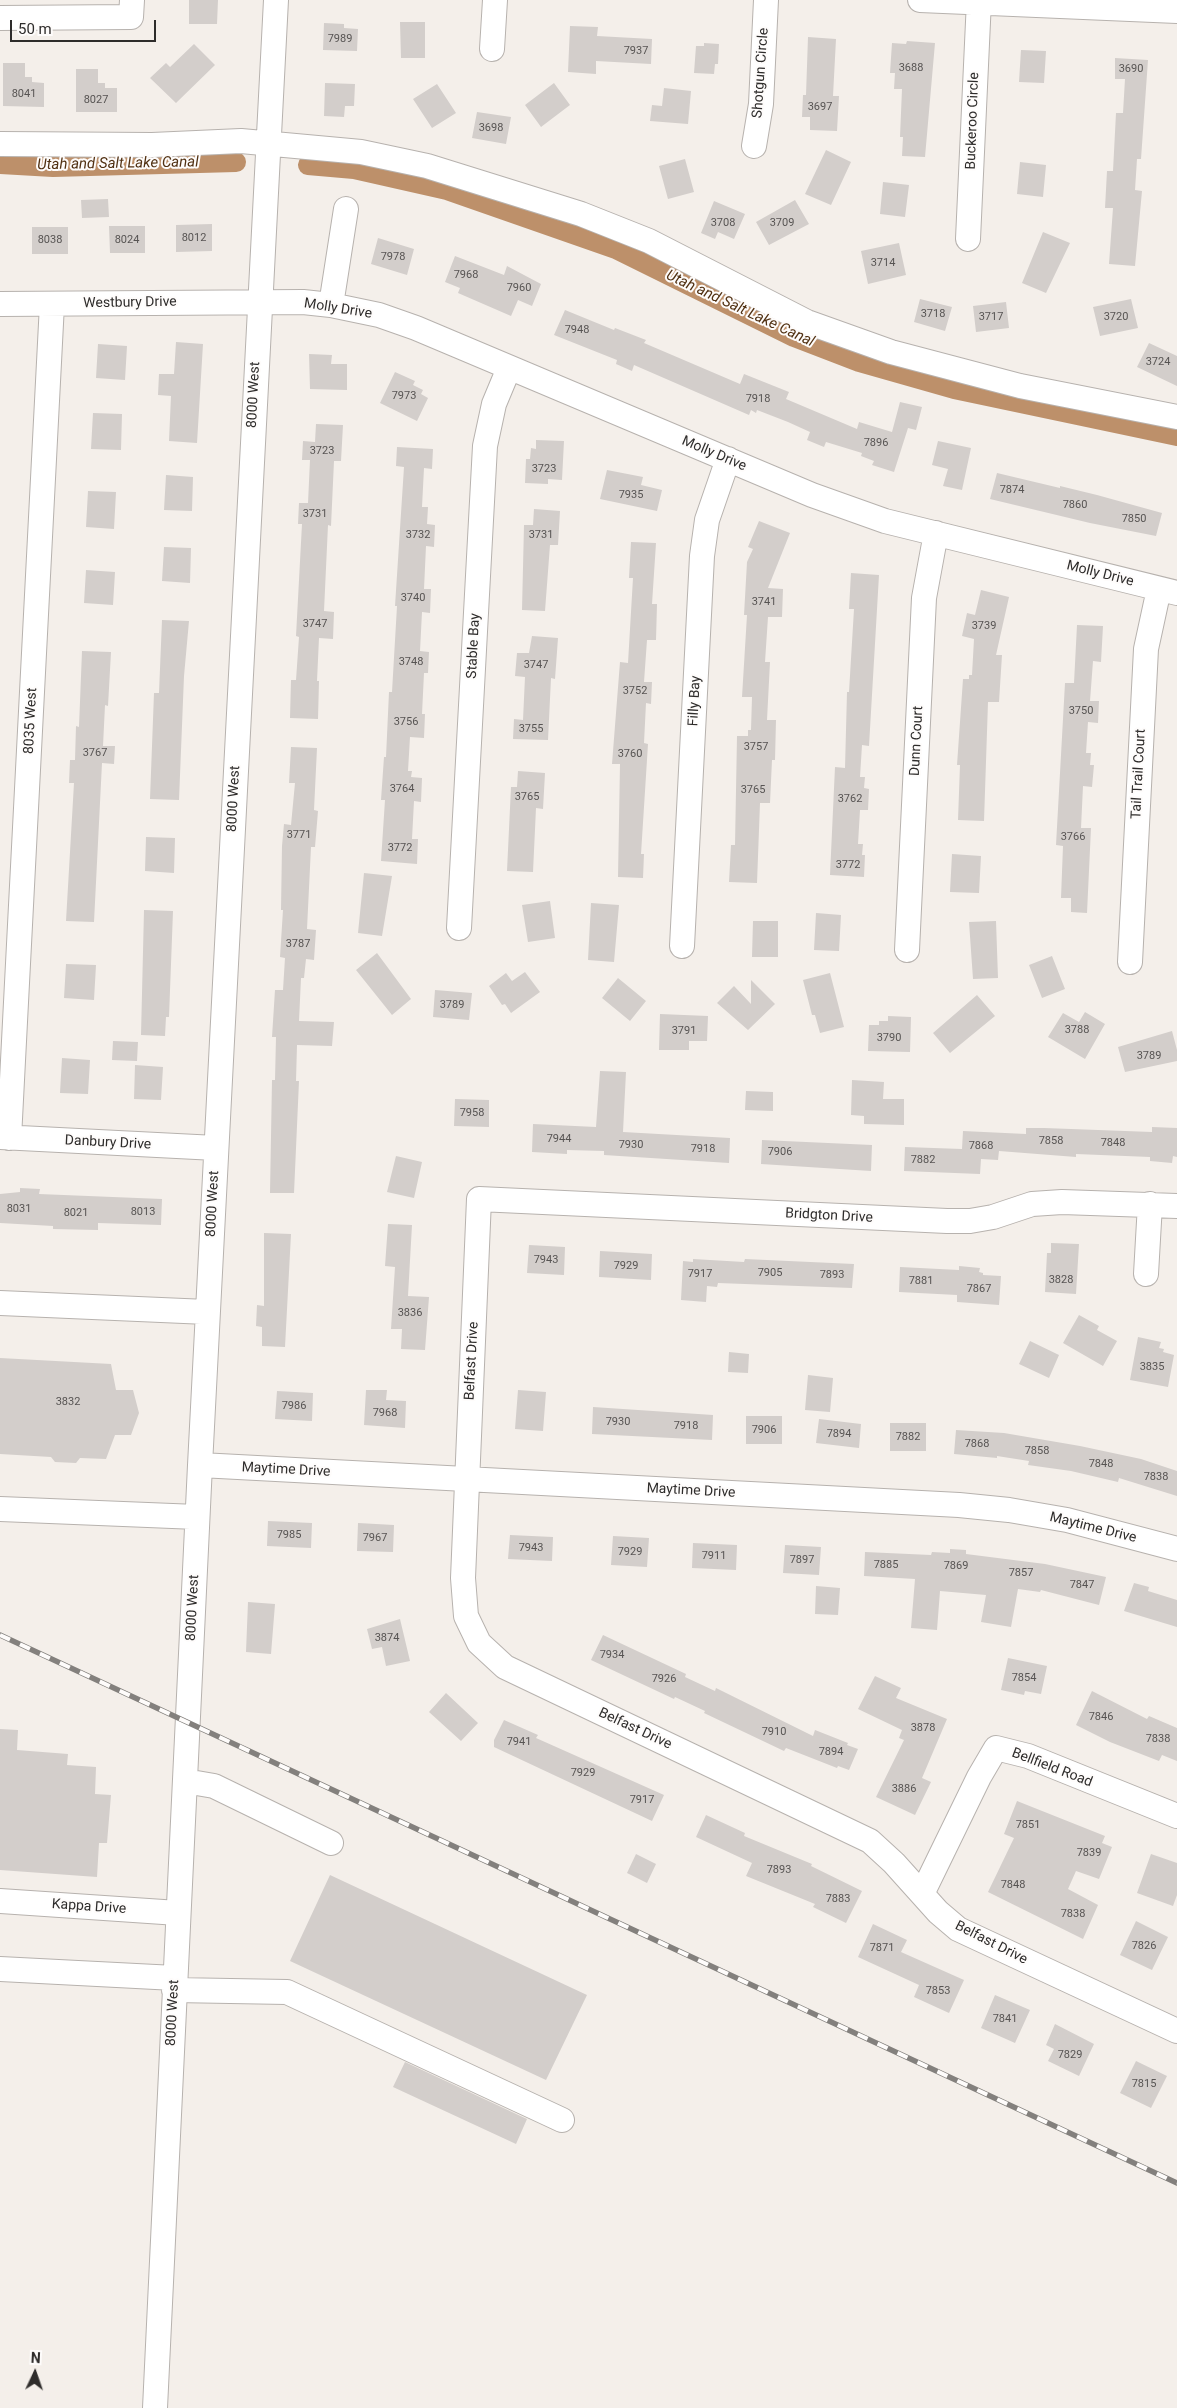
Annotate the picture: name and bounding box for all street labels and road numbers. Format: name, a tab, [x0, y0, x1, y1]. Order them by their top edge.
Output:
street label: Shotgun Circle	[749, 27, 773, 119]
street label: Buckeroo Circle	[963, 72, 983, 170]
street label: Westbury Drive	[83, 294, 177, 312]
street label: Molly Drive	[303, 295, 373, 323]
street label: 8000 West	[244, 361, 264, 429]
street label: Molly Drive	[679, 433, 749, 475]
street label: Molly Drive	[1065, 558, 1135, 590]
street label: Stable Bay	[464, 613, 484, 679]
street label: Filly Bay	[685, 675, 705, 727]
street label: 8035 West	[21, 687, 41, 755]
street label: Dunn Court	[907, 705, 927, 777]
street label: Tail Trail Court	[1128, 729, 1150, 819]
street label: 8000 West	[224, 765, 244, 833]
street label: Danbury Drive	[64, 1132, 152, 1154]
street label: 8000 West	[203, 1170, 223, 1238]
street label: Bridgton Drive	[785, 1205, 873, 1227]
street label: Belfast Drive	[462, 1321, 482, 1401]
street label: Maytime Drive	[241, 1459, 331, 1481]
street label: Maytime Drive	[646, 1480, 736, 1502]
street label: Maytime Drive	[1048, 1509, 1138, 1547]
street label: 8000 West	[183, 1574, 203, 1642]
street label: Belfast Drive	[596, 1705, 674, 1753]
street label: Bellfield Road	[1009, 1745, 1095, 1791]
street label: Kappa Drive	[51, 1896, 127, 1918]
street label: Belfast Drive	[952, 1918, 1030, 1968]
street label: 8000 West	[163, 1979, 183, 2047]

